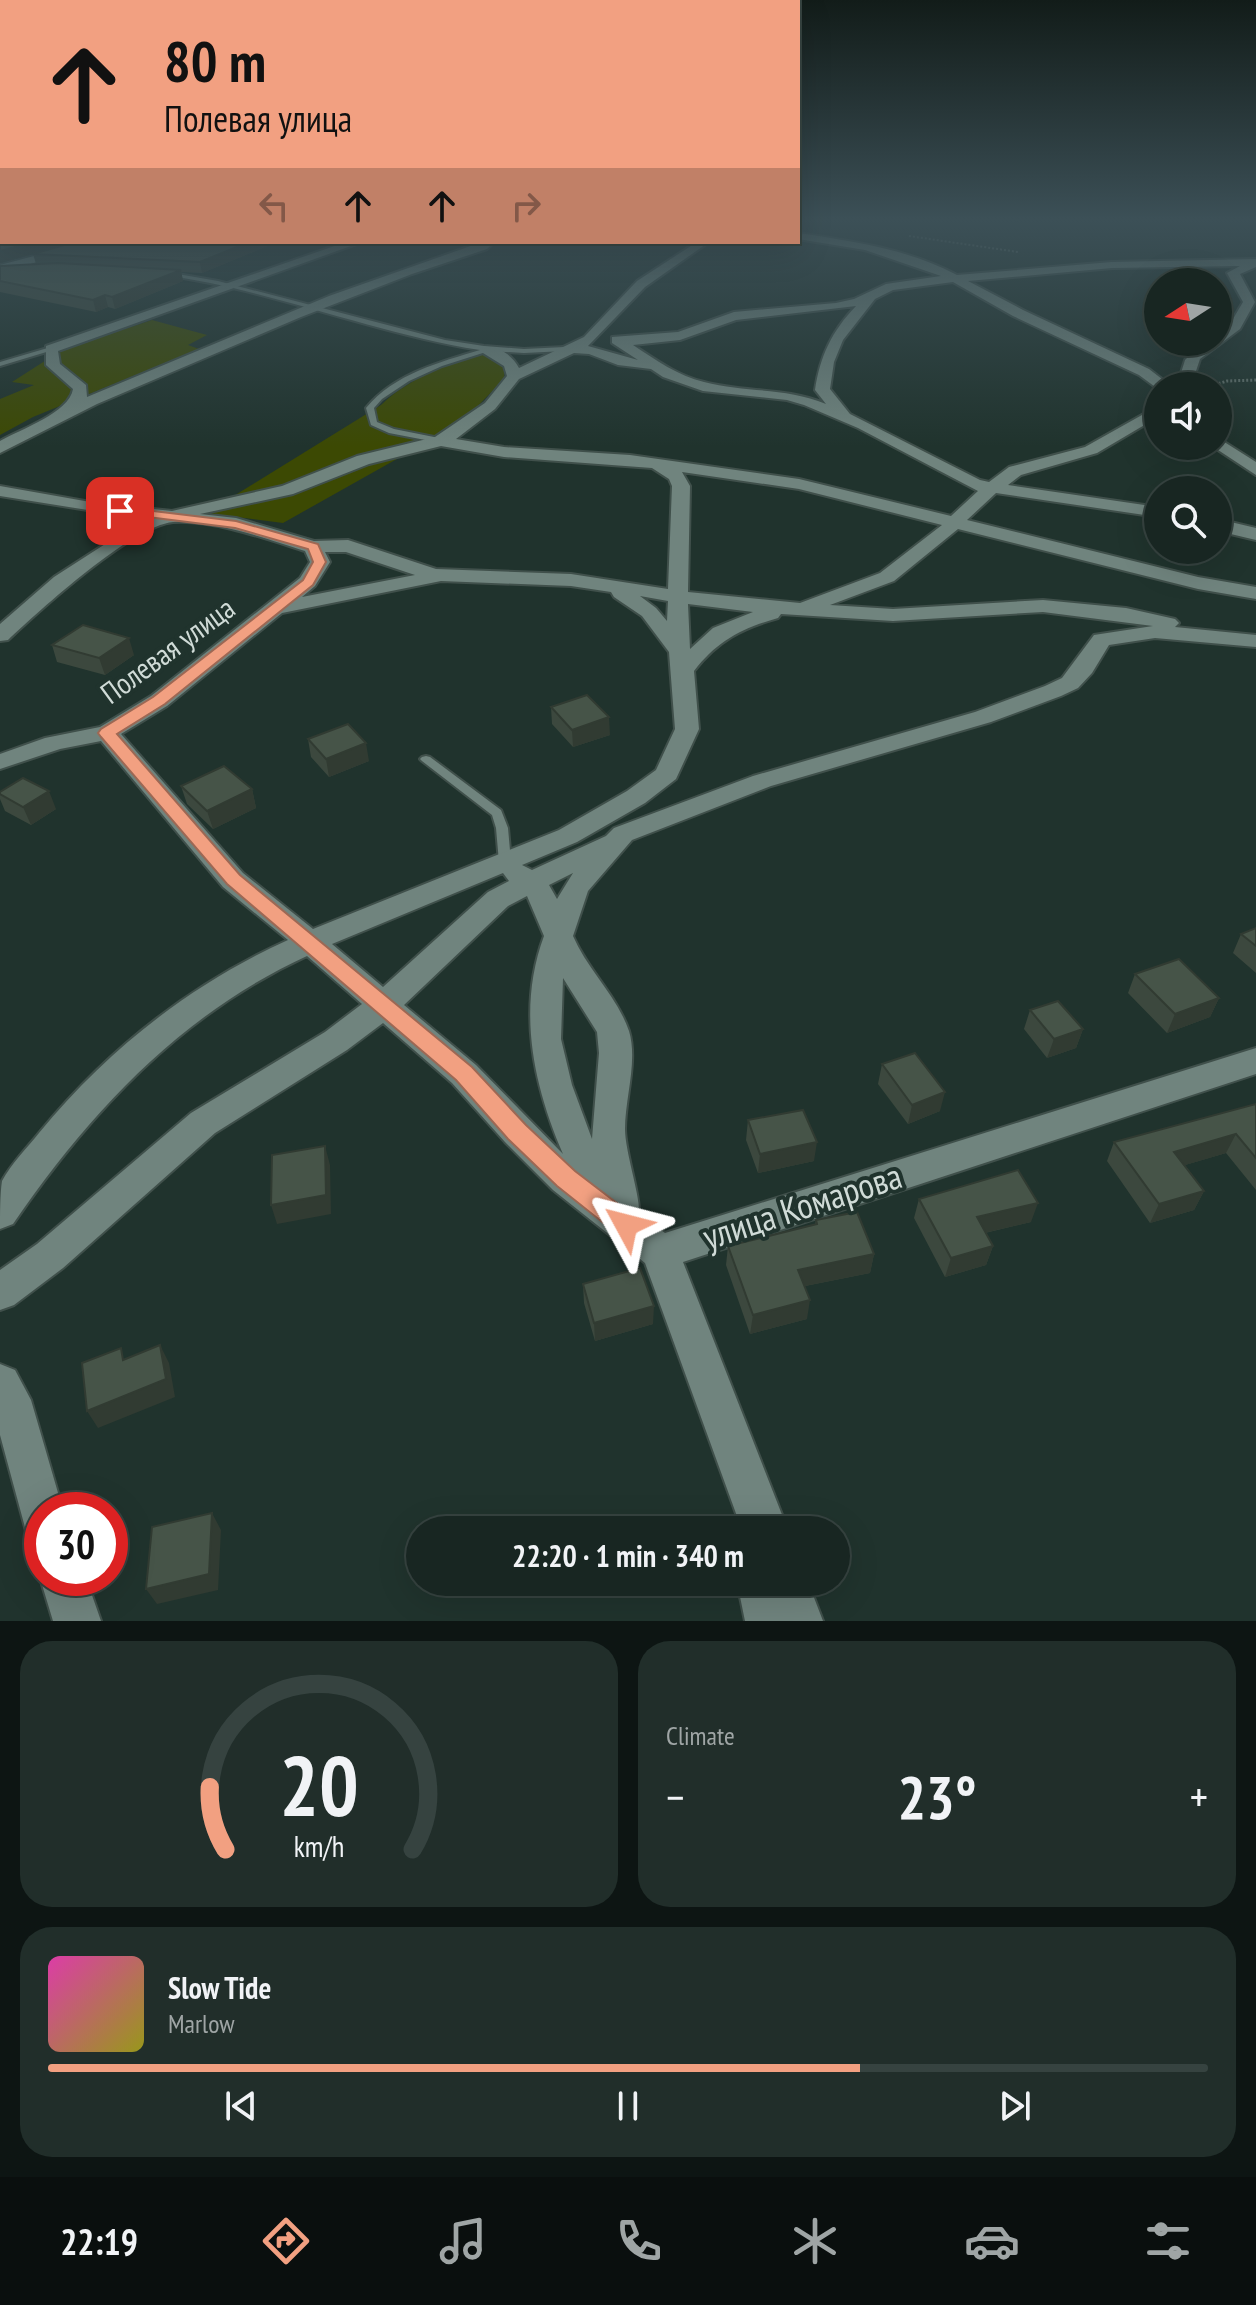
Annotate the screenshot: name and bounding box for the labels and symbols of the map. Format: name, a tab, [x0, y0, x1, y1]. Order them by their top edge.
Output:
north arrow	[1144, 268, 1232, 356]
pin	[86, 477, 154, 545]
street label: Полевая улица	[92, 588, 242, 712]
street label: улица Комарова	[696, 1151, 907, 1260]
position arrow	[584, 1183, 668, 1267]
speed limit sign: 30	[24, 1492, 128, 1596]

